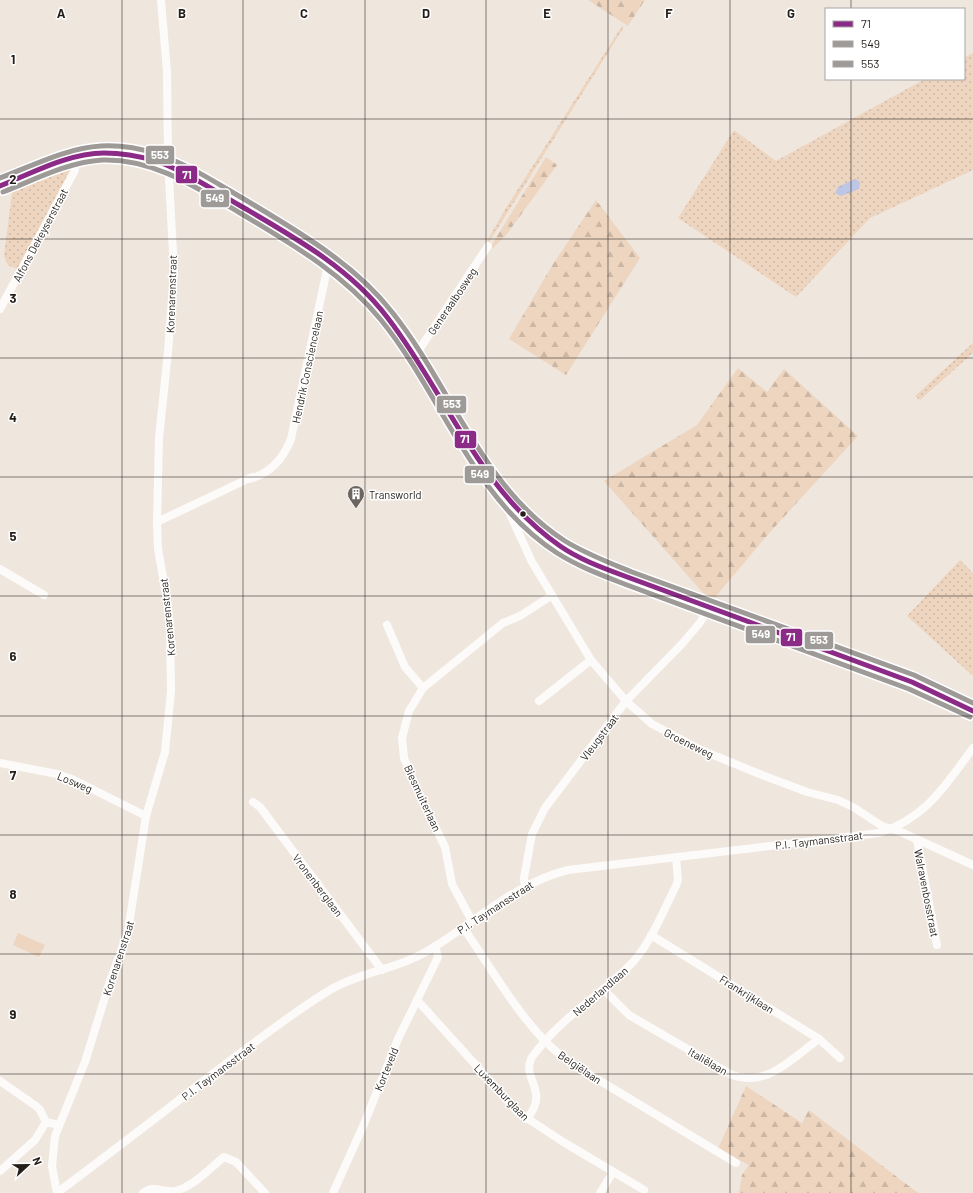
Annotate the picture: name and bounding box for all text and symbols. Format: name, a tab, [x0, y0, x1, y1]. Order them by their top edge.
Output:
text: A	[57, 5, 66, 21]
text: B	[178, 5, 186, 21]
text: C	[300, 5, 308, 21]
text: D	[422, 5, 430, 21]
text: E	[543, 5, 551, 21]
text: F	[665, 5, 673, 21]
text: G	[787, 5, 795, 21]
legend	[825, 8, 965, 80]
text: 71	[861, 16, 871, 30]
text: 549	[861, 36, 880, 50]
text: 1	[11, 51, 15, 67]
text: 553	[861, 56, 880, 70]
line badge: 553	[145, 145, 175, 165]
text: 553	[151, 148, 169, 161]
line badge: 71	[175, 165, 198, 184]
text: 71	[182, 168, 192, 181]
text: 2	[9, 171, 17, 187]
street label: Alfons Dekeyserstraat	[10, 186, 70, 284]
line badge: 549	[200, 189, 230, 208]
text: 549	[206, 191, 224, 204]
street label: Korenarenstraat	[163, 255, 179, 333]
street label: Generaalbosweg	[425, 265, 479, 337]
text: 3	[9, 290, 17, 306]
street label: Hendrik Consciencelaan	[289, 309, 325, 425]
line badge: 553	[436, 395, 467, 414]
text: 553	[443, 397, 461, 410]
text: 4	[9, 409, 17, 425]
line badge: 71	[454, 430, 477, 449]
text: 71	[460, 432, 470, 445]
line badge: 549	[464, 465, 495, 484]
text: 549	[471, 467, 489, 480]
building icon: Transworld	[346, 484, 366, 509]
place label: Transworld	[369, 488, 421, 501]
unlabelled marker	[518, 509, 528, 519]
text: 5	[9, 528, 17, 544]
street label: Korenarenstraat	[156, 577, 178, 657]
line badge: 549	[745, 625, 776, 644]
text: 549	[752, 627, 770, 640]
line badge: 71	[780, 628, 803, 647]
text: 71	[786, 630, 796, 643]
line badge: 553	[804, 631, 834, 650]
text: 553	[810, 633, 828, 646]
text: 6	[10, 648, 17, 664]
street label: Vleugstraat	[577, 711, 621, 763]
street label: Groeneweg	[662, 725, 716, 761]
street label: Biesmuiterlaan	[402, 763, 444, 833]
text: 7	[10, 767, 17, 783]
street label: Losweg	[56, 769, 95, 795]
street label: P.I. Taymansstraat	[774, 828, 864, 852]
street label: Walravenbosstraat	[912, 848, 942, 938]
street label: Vronenberglaan	[290, 851, 346, 919]
street label: P.I. Taymansstraat	[454, 878, 536, 936]
text: 8	[9, 886, 17, 902]
street label: Korenarenstraat	[100, 919, 136, 997]
street label: Nederlandlaan	[570, 963, 630, 1019]
street label: Frankrijklaan	[717, 972, 777, 1016]
text: 9	[10, 1006, 17, 1022]
street label: P.I. Taymansstraat	[179, 1039, 257, 1103]
street label: Korteveld	[371, 1045, 401, 1093]
street label: Italiëlaan	[686, 1045, 730, 1078]
street label: Belgiëlaan	[556, 1048, 604, 1086]
street label: Luxemburglaan	[472, 1061, 532, 1123]
north arrow	[8, 1145, 48, 1185]
text: N	[30, 1155, 45, 1167]

